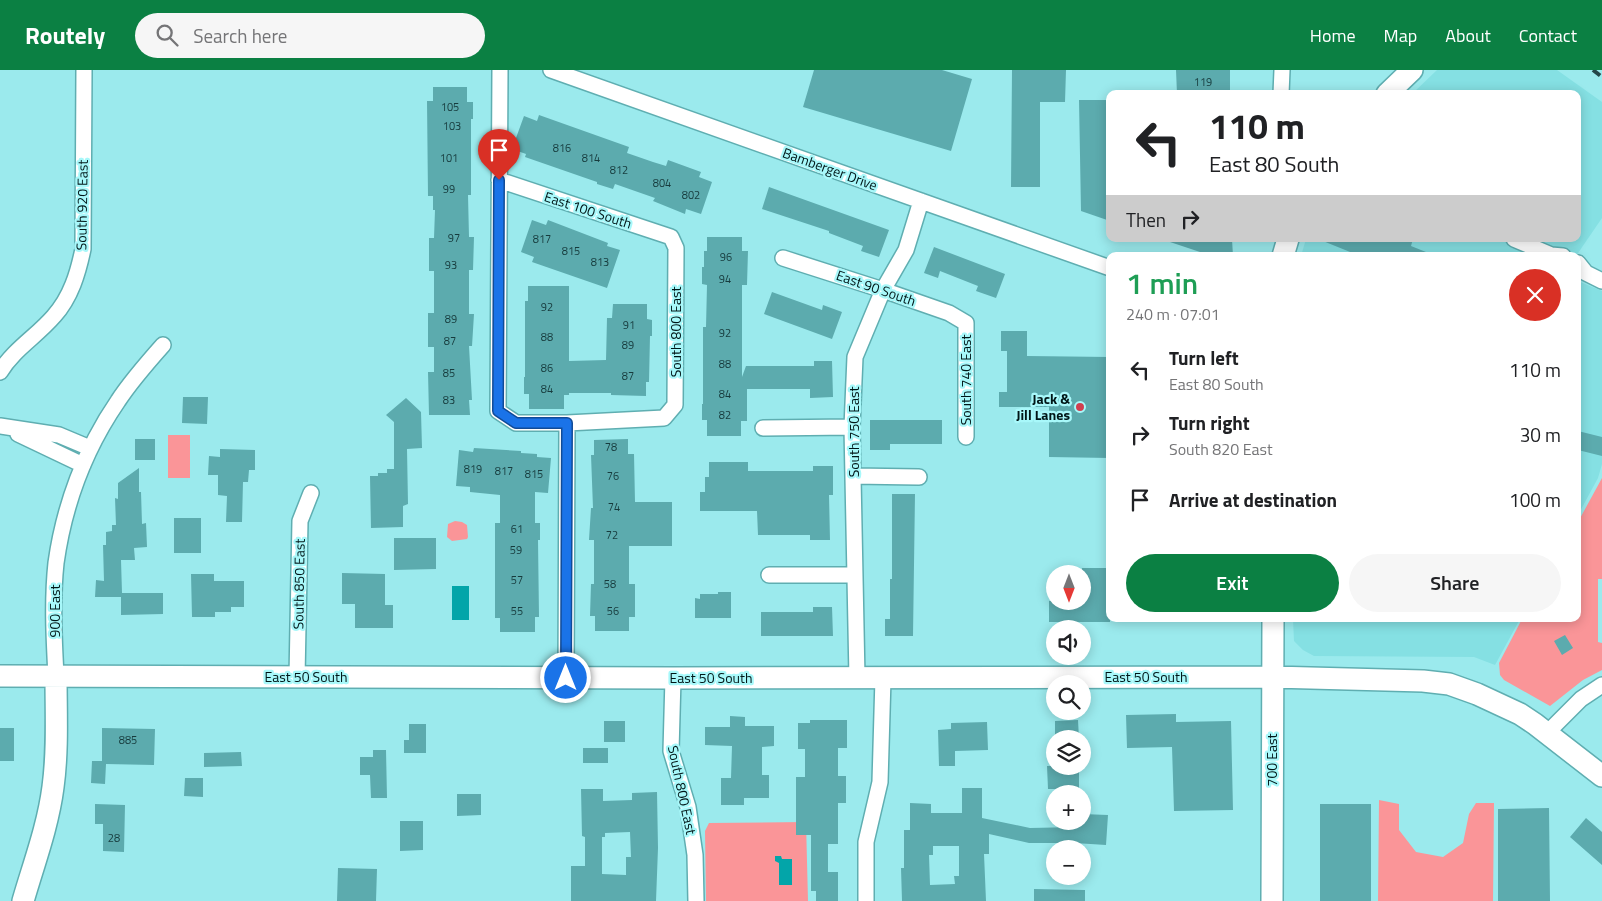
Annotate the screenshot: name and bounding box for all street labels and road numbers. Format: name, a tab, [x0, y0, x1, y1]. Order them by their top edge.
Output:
street label: Bamberger Drive	[780, 142, 880, 195]
street label: South 920 East	[70, 159, 93, 251]
street label: East 100 South	[542, 186, 635, 234]
street label: East 90 South	[834, 264, 919, 311]
street label: South 800 East	[665, 287, 686, 377]
street label: South 740 East	[955, 335, 976, 425]
street label: South 750 East	[843, 387, 864, 477]
street label: South 850 East	[287, 538, 310, 630]
street label: 900 East	[44, 585, 65, 637]
street label: East 50 South	[265, 666, 347, 687]
street label: East 50 South	[1105, 666, 1187, 687]
street label: East 50 South	[670, 667, 752, 688]
street label: 700 East	[1261, 734, 1282, 786]
street label: South 800 East	[663, 743, 702, 837]

